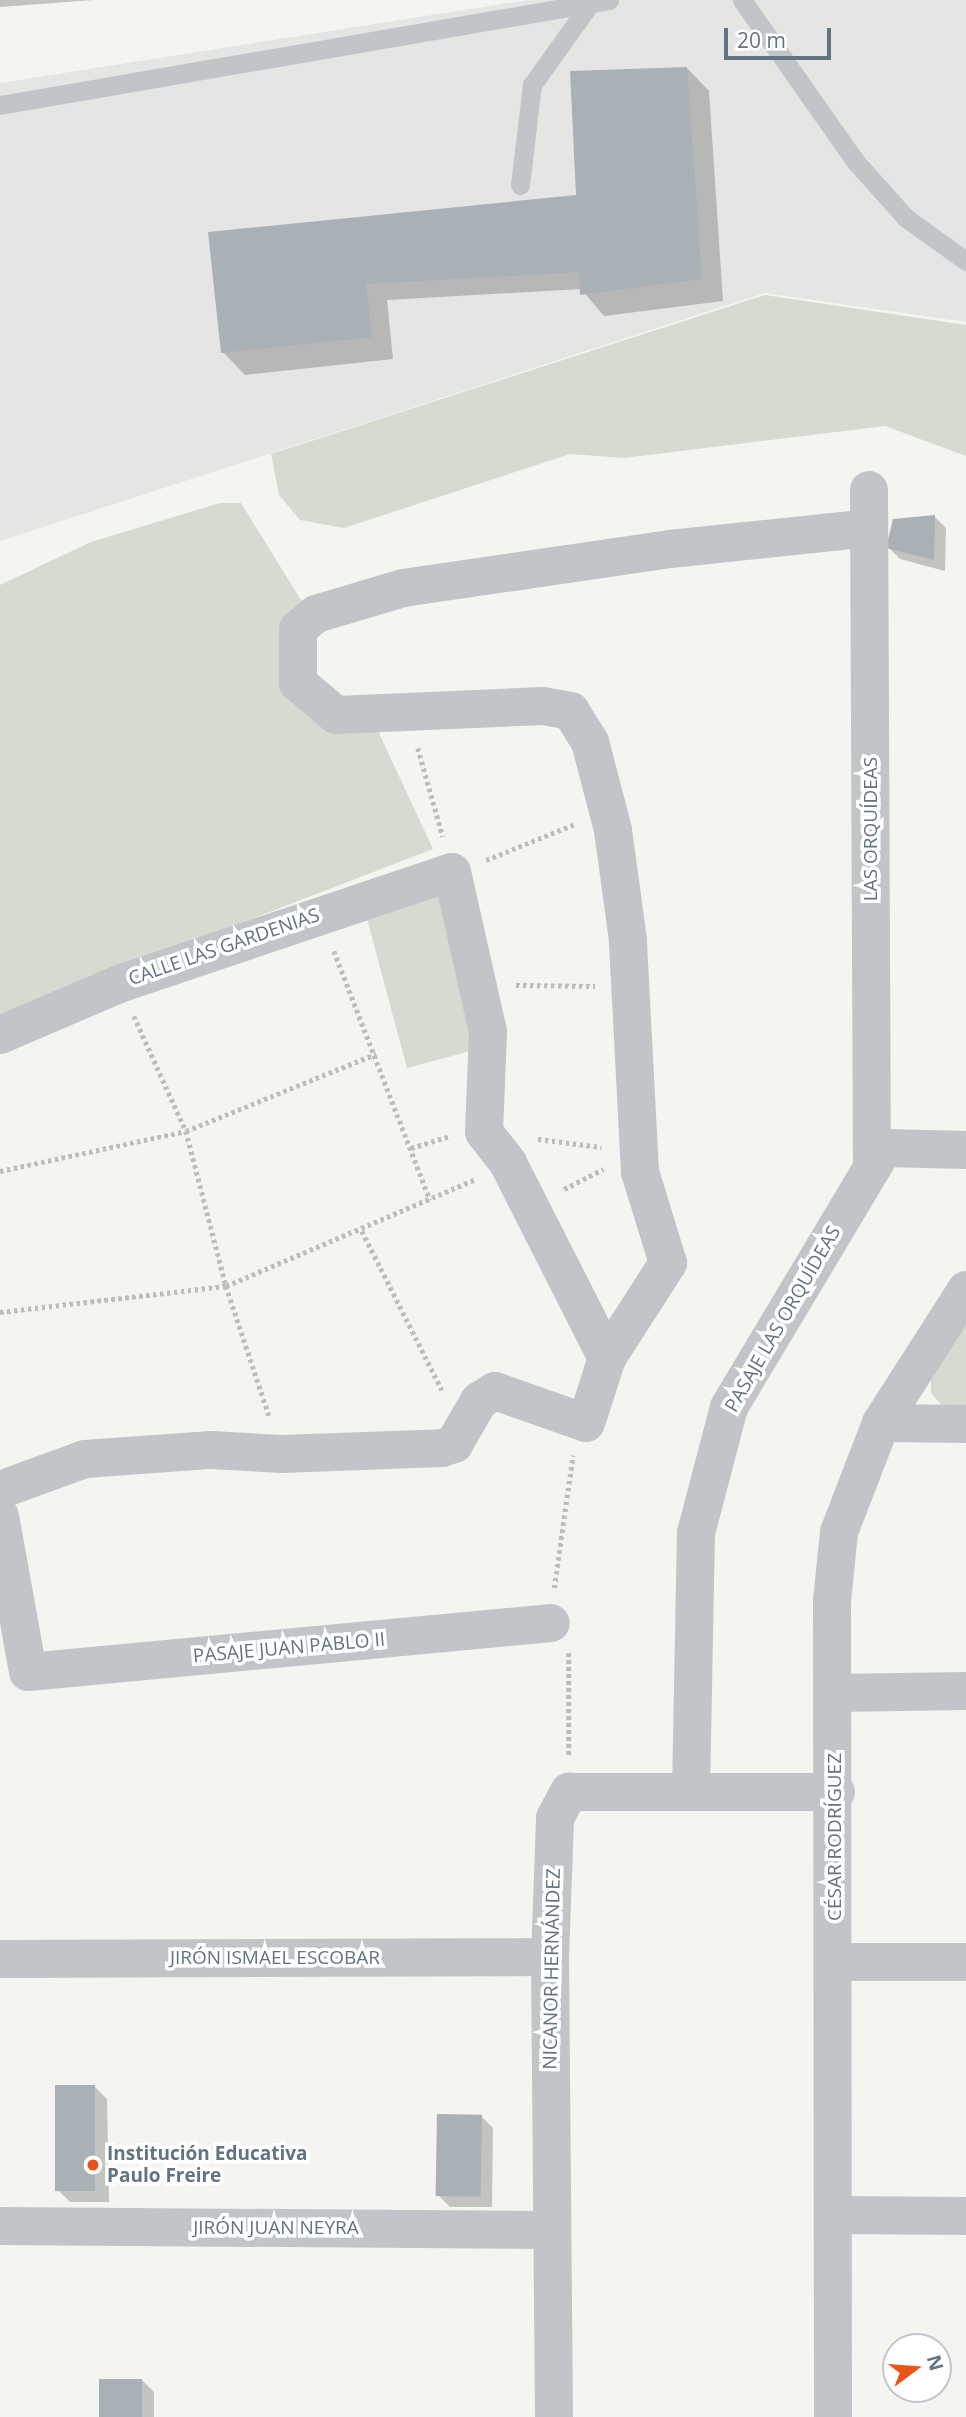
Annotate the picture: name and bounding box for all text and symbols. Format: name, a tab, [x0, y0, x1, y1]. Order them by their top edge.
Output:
scale bar	[728, 14, 835, 58]
text: 20 m	[737, 26, 786, 54]
street label: LAS ORQUÍDEAS	[860, 757, 882, 901]
street label: CALLE LAS GARDENIAS	[125, 904, 323, 990]
street label: PASAJE LAS ORQUÍDEAS	[720, 1222, 846, 1416]
street label: PASAJE JUAN PABLO II	[192, 1628, 386, 1668]
street label: CÉSAR RODRÍGUEZ	[824, 1753, 846, 1921]
street label: NICANOR HERNÁNDEZ	[539, 1868, 565, 2070]
street label: JIRÓN ISMAEL ESCOBAR	[170, 1947, 380, 1969]
place label: Institución Educativa Paulo Freire	[107, 2143, 307, 2187]
marker: Institución Educativa Paulo Freire	[85, 2157, 101, 2173]
street label: JIRÓN JUAN NEYRA	[193, 2217, 359, 2239]
north arrow	[882, 2333, 952, 2403]
text: N	[921, 2352, 950, 2374]

